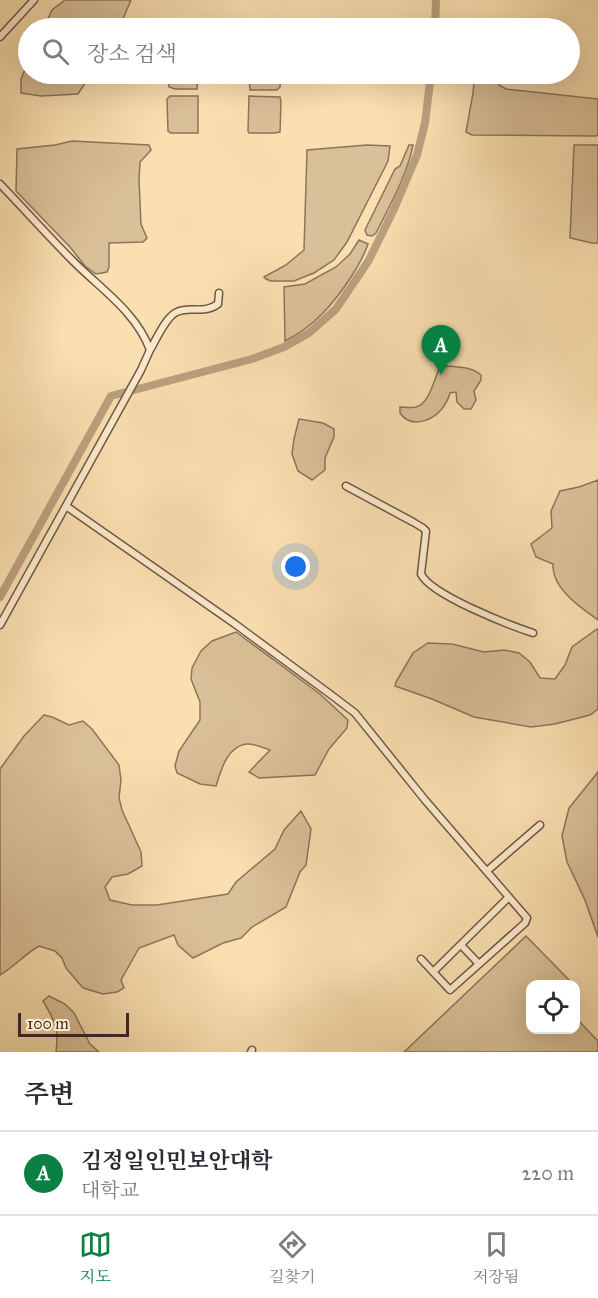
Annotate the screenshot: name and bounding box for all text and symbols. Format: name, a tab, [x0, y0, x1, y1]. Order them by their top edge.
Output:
search box	[18, 18, 580, 84]
icon: search	[39, 35, 72, 68]
text: 장소 검색	[87, 40, 177, 67]
pin: A	[422, 326, 460, 375]
your location	[281, 552, 310, 581]
map controls	[526, 980, 580, 1034]
button: locate	[526, 980, 580, 1034]
scale bar	[18, 1010, 129, 1038]
text: 100 m	[27, 1014, 69, 1033]
text: 주변	[24, 1078, 74, 1110]
text: 김정일인민보안대학	[81, 1147, 272, 1174]
text: A	[37, 1161, 50, 1185]
text: 220 m	[522, 1161, 574, 1185]
text: 대학교	[81, 1178, 139, 1202]
tab: 지도	[79, 1228, 112, 1287]
tab: 길찾기	[269, 1228, 315, 1287]
tab: 저장됨	[473, 1228, 519, 1287]

